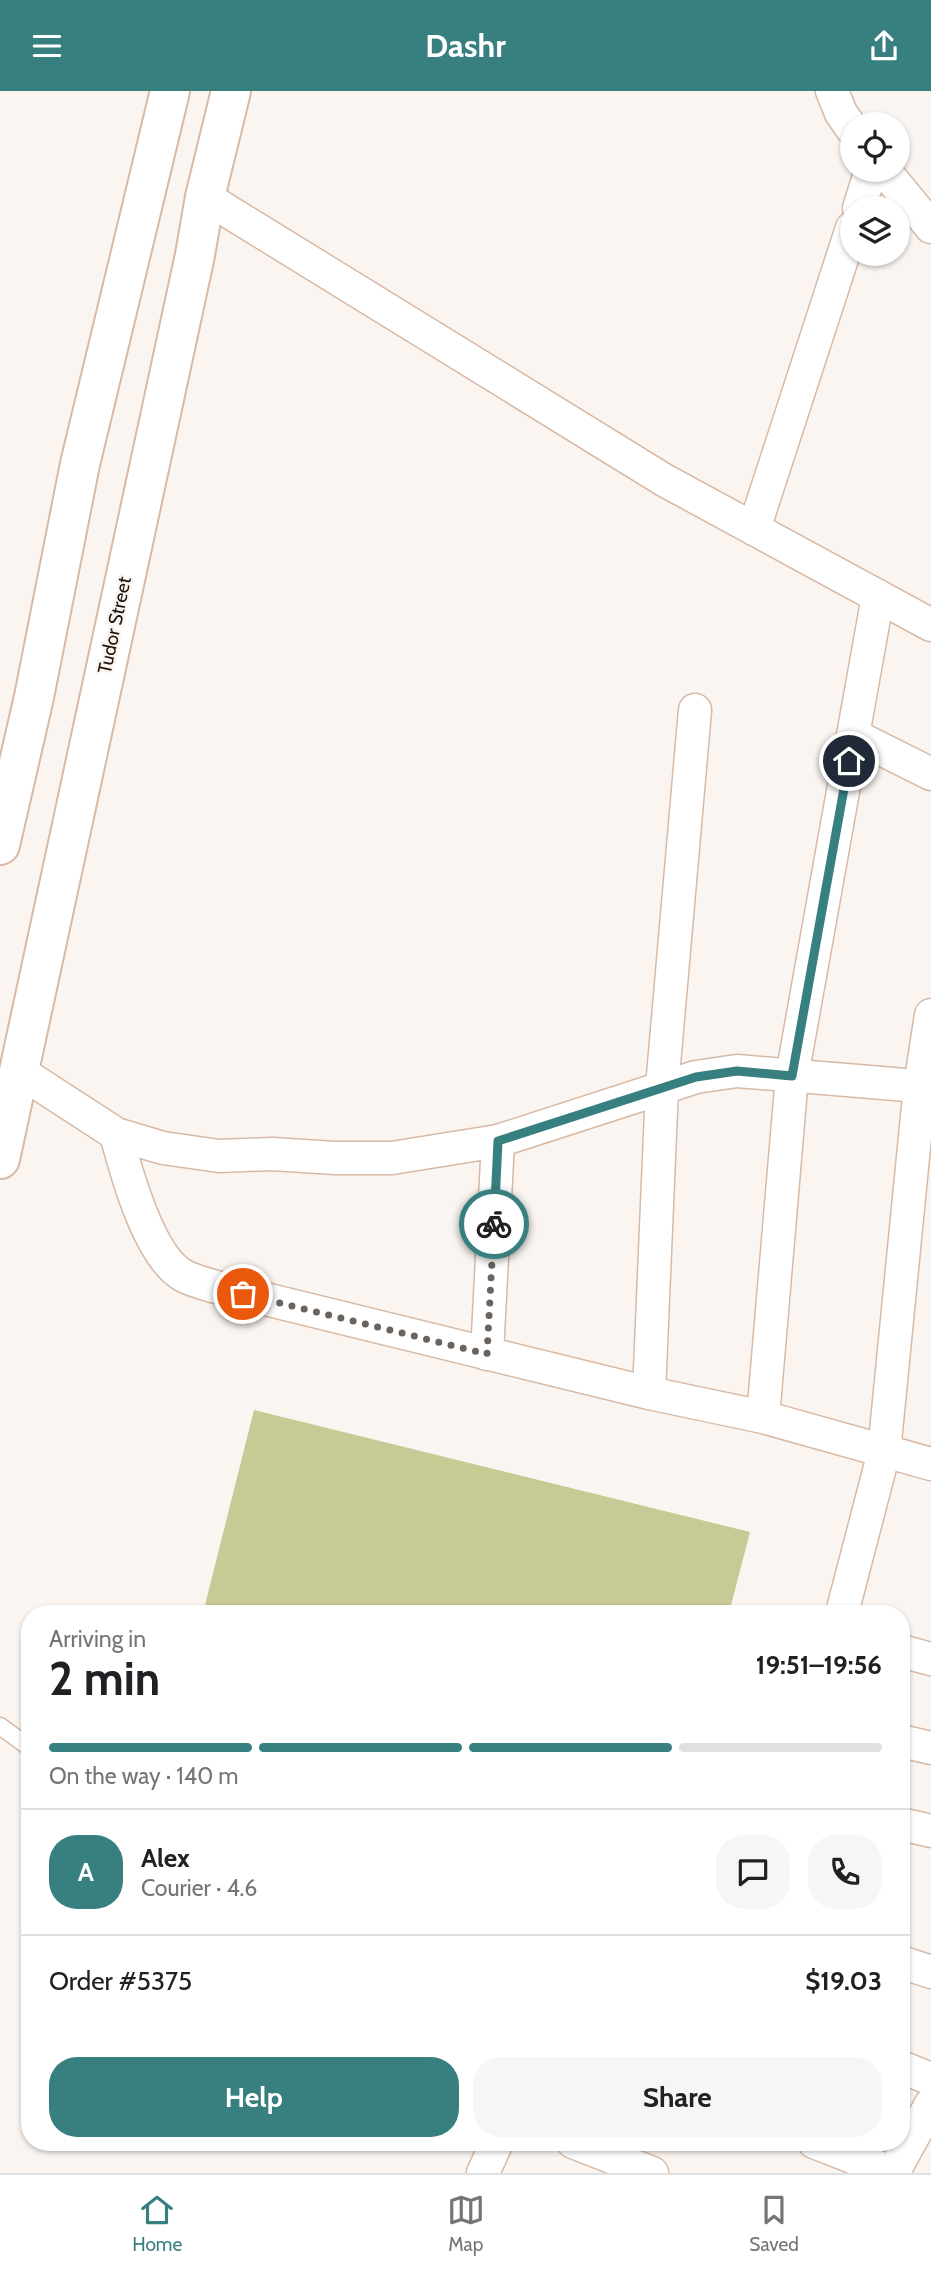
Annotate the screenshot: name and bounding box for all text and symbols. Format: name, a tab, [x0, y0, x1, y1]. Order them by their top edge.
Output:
text: Dashr	[425, 26, 506, 65]
icon: menu	[28, 27, 66, 65]
icon: share	[865, 27, 903, 65]
map controls	[840, 112, 910, 266]
button: locate	[840, 112, 910, 182]
button: layers	[840, 196, 910, 266]
street label: Tudor Street	[93, 574, 136, 676]
pin	[819, 731, 879, 791]
icon: home	[830, 742, 868, 780]
courier	[459, 1189, 529, 1259]
icon: bike	[475, 1205, 513, 1243]
pin	[213, 1264, 273, 1324]
icon: bag	[224, 1275, 262, 1313]
text: Arriving in	[49, 1625, 146, 1653]
text: 19:51–19:56	[756, 1649, 882, 1681]
text: 2 min	[49, 1651, 160, 1707]
text: On the way · 140 m	[49, 1762, 239, 1790]
button: chat	[716, 1835, 790, 1909]
button: phone	[808, 1835, 882, 1909]
text: Alex	[141, 1842, 190, 1874]
text: A	[78, 1856, 94, 1888]
text: Courier · 4.6	[141, 1874, 257, 1902]
text: Order #5375	[49, 1965, 192, 1997]
text: $19.03	[805, 1965, 882, 1997]
button: Help	[49, 2057, 459, 2137]
button: Share	[473, 2057, 882, 2137]
tab: Home	[132, 2191, 182, 2256]
tab: Map	[447, 2191, 485, 2256]
tab: Saved	[749, 2191, 799, 2256]

